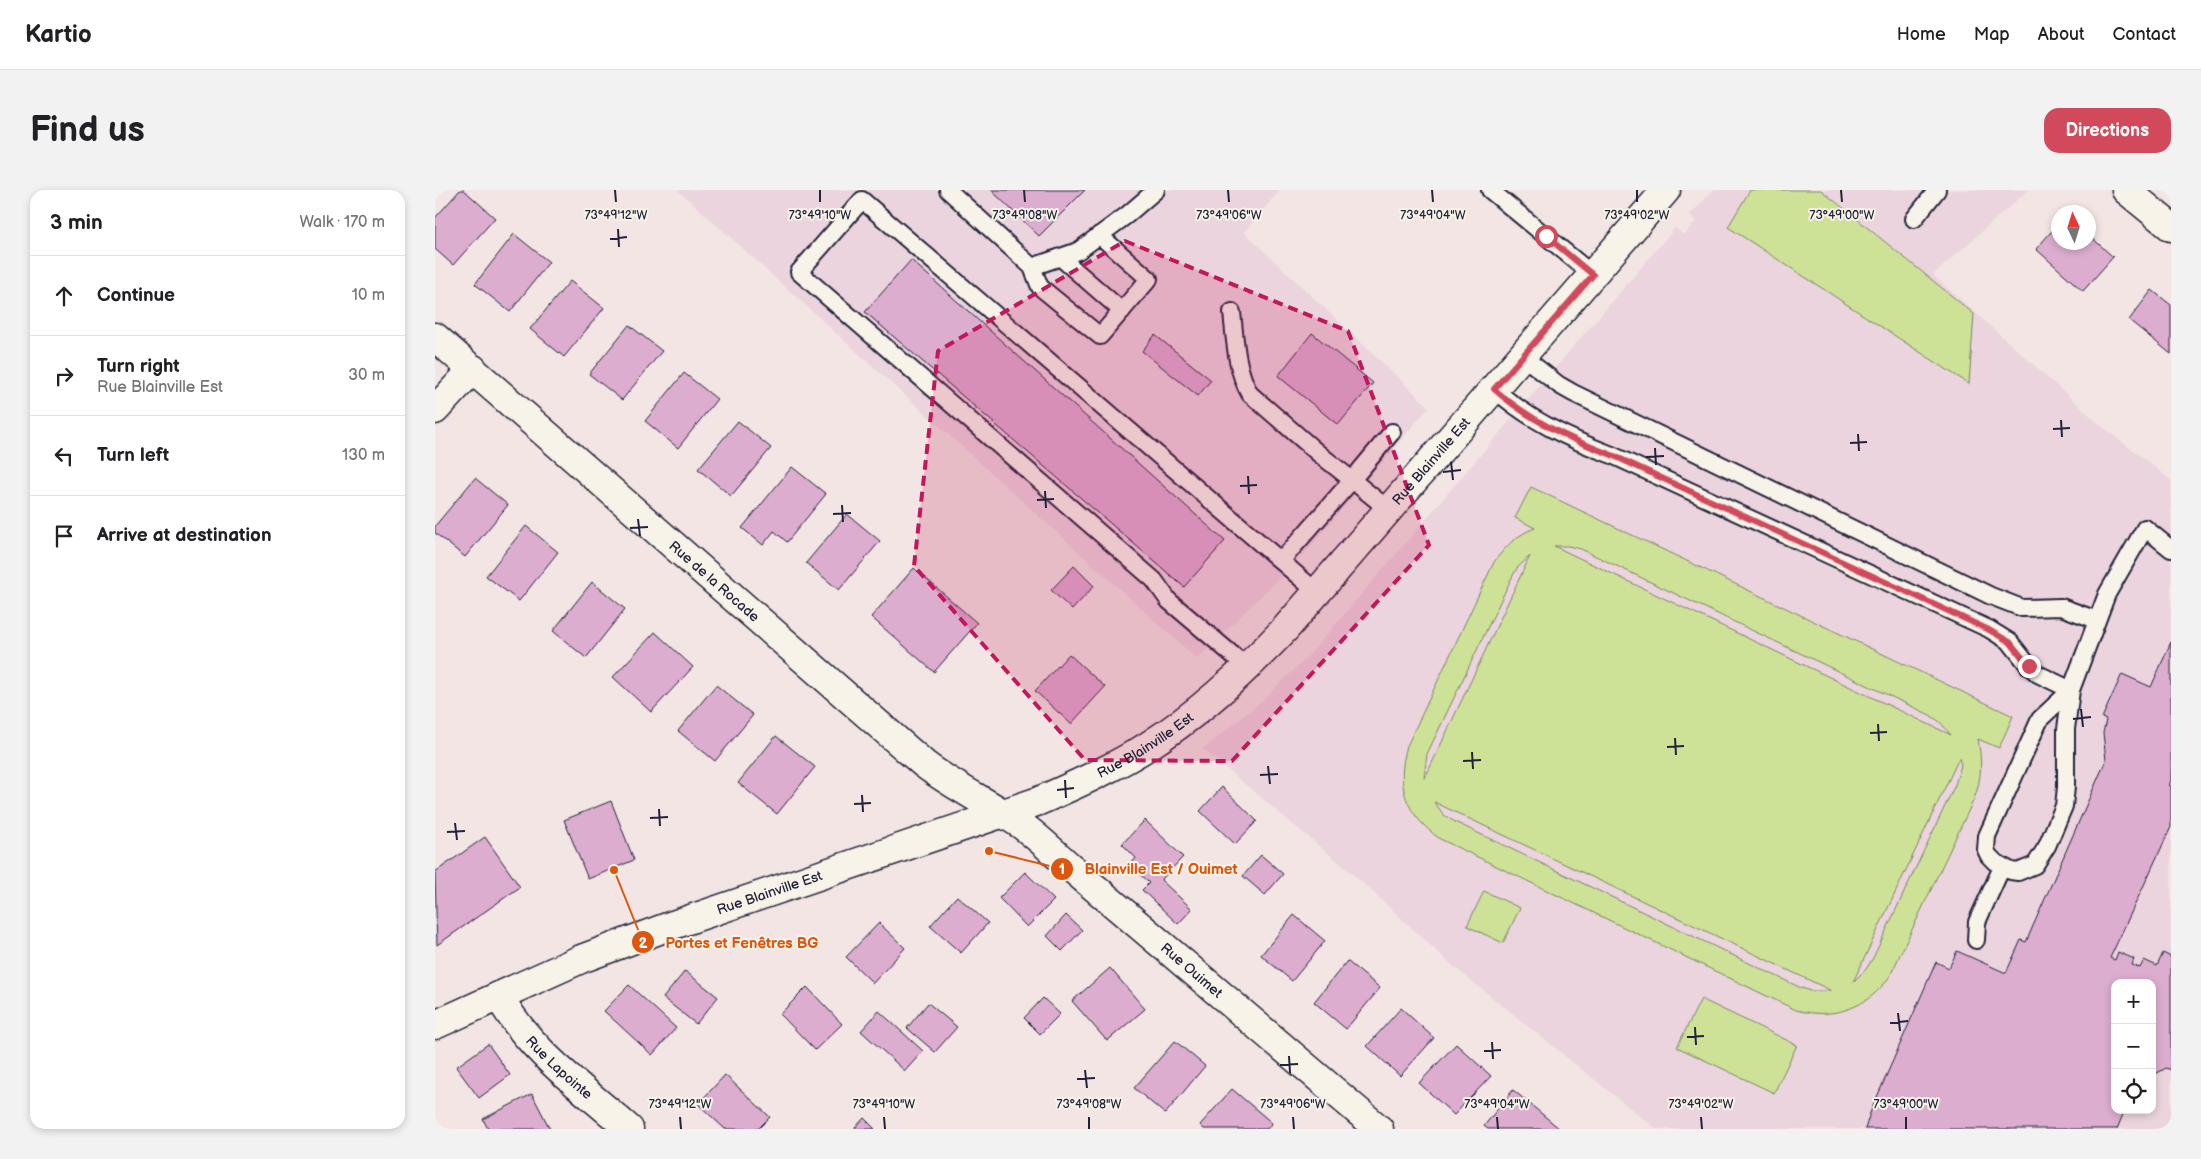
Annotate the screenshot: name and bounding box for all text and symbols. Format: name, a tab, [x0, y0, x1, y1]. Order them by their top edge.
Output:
text: Kartio	[25, 20, 92, 49]
text: Home	[1897, 24, 1946, 45]
text: Map	[1974, 24, 2010, 45]
text: About	[2038, 24, 2085, 45]
text: Contact	[2113, 24, 2176, 45]
button: Directions	[2044, 108, 2171, 153]
text: Find us	[30, 109, 145, 152]
north arrow	[2051, 205, 2096, 250]
text: 73°49'12"W	[585, 208, 647, 223]
text: 73°49'10"W	[789, 208, 851, 223]
text: 73°49'08"W	[993, 208, 1058, 223]
text: 73°49'06"W	[1196, 208, 1262, 223]
text: 73°49'04"W	[1400, 208, 1466, 223]
text: 73°49'02"W	[1604, 208, 1670, 223]
text: 73°49'00"W	[1809, 208, 1875, 223]
text: 3 min	[50, 210, 103, 235]
text: Walk · 170 m	[299, 213, 385, 232]
route start	[1535, 225, 1558, 248]
icon: ahead	[50, 282, 78, 310]
text: Continue	[97, 284, 175, 307]
text: 10 m	[352, 286, 385, 305]
text: Turn right	[97, 355, 180, 378]
icon: right	[50, 362, 78, 390]
text: 30 m	[348, 366, 385, 385]
text: Rue Blainville Est	[97, 378, 223, 397]
street label: Rue Blainville Est	[1389, 414, 1474, 509]
icon: left	[50, 442, 78, 470]
text: Turn left	[97, 444, 169, 467]
text: 130 m	[342, 446, 385, 465]
icon: arrive	[50, 522, 78, 550]
text: Arrive at destination	[97, 524, 272, 547]
street label: Rue de la Rocade	[665, 537, 763, 625]
route end	[2018, 655, 2041, 678]
street label: Rue Blainville Est	[1095, 709, 1198, 782]
callout: Blainville Est / Ouimet	[1050, 854, 1248, 884]
text: 1	[1059, 860, 1065, 879]
text: Blainville Est / Ouimet	[1085, 860, 1237, 879]
street label: Rue Blainville Est	[714, 867, 825, 919]
callout: Portes et Fenêtres BG	[631, 927, 829, 957]
text: 2	[639, 934, 648, 953]
text: Portes et Fenêtres BG	[666, 934, 818, 953]
street label: Rue Ouimet	[1157, 939, 1226, 1002]
map controls	[2111, 979, 2156, 1114]
button: +	[2111, 979, 2156, 1024]
button: −	[2111, 1024, 2156, 1069]
street label: Rue Lapointe	[522, 1033, 596, 1103]
button: locate	[2111, 1069, 2156, 1114]
text: 73°49'12"W	[649, 1097, 711, 1112]
text: 73°49'10"W	[853, 1097, 915, 1112]
text: 73°49'08"W	[1057, 1097, 1122, 1112]
text: 73°49'06"W	[1260, 1097, 1326, 1112]
text: 73°49'04"W	[1464, 1097, 1530, 1112]
text: 73°49'02"W	[1668, 1097, 1734, 1112]
text: 73°49'00"W	[1873, 1097, 1939, 1112]

